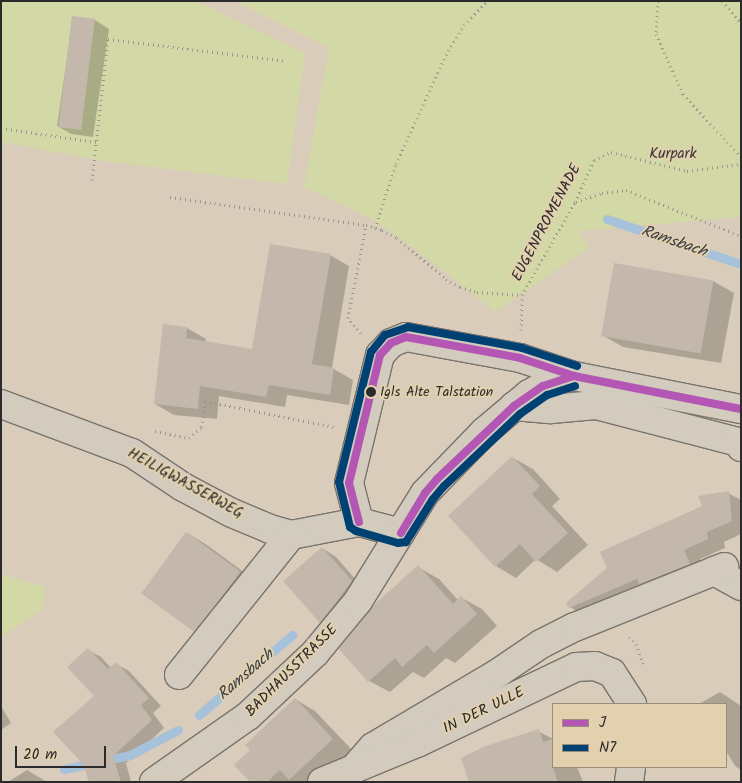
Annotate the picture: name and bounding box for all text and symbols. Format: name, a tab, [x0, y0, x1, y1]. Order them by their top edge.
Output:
park label: Kurpark	[649, 146, 697, 164]
street label: EUGENPROMENADE	[508, 161, 586, 285]
water label: Ramsbach	[639, 222, 709, 262]
place label: Igls Alte Talstation	[380, 384, 493, 400]
marker: Igls Alte Talstation	[366, 387, 376, 397]
street label: HEILIGWASSERWEG	[124, 445, 246, 523]
street label: BADHAUSSTRASSE	[242, 621, 342, 721]
water label: Ramsbach	[214, 645, 278, 705]
street label: IN DER ULLE	[440, 684, 528, 738]
legend	[552, 703, 727, 768]
text: J	[599, 711, 606, 735]
scale bar	[18, 736, 109, 768]
text: N7	[599, 736, 616, 760]
text: 20 m	[23, 743, 57, 767]

